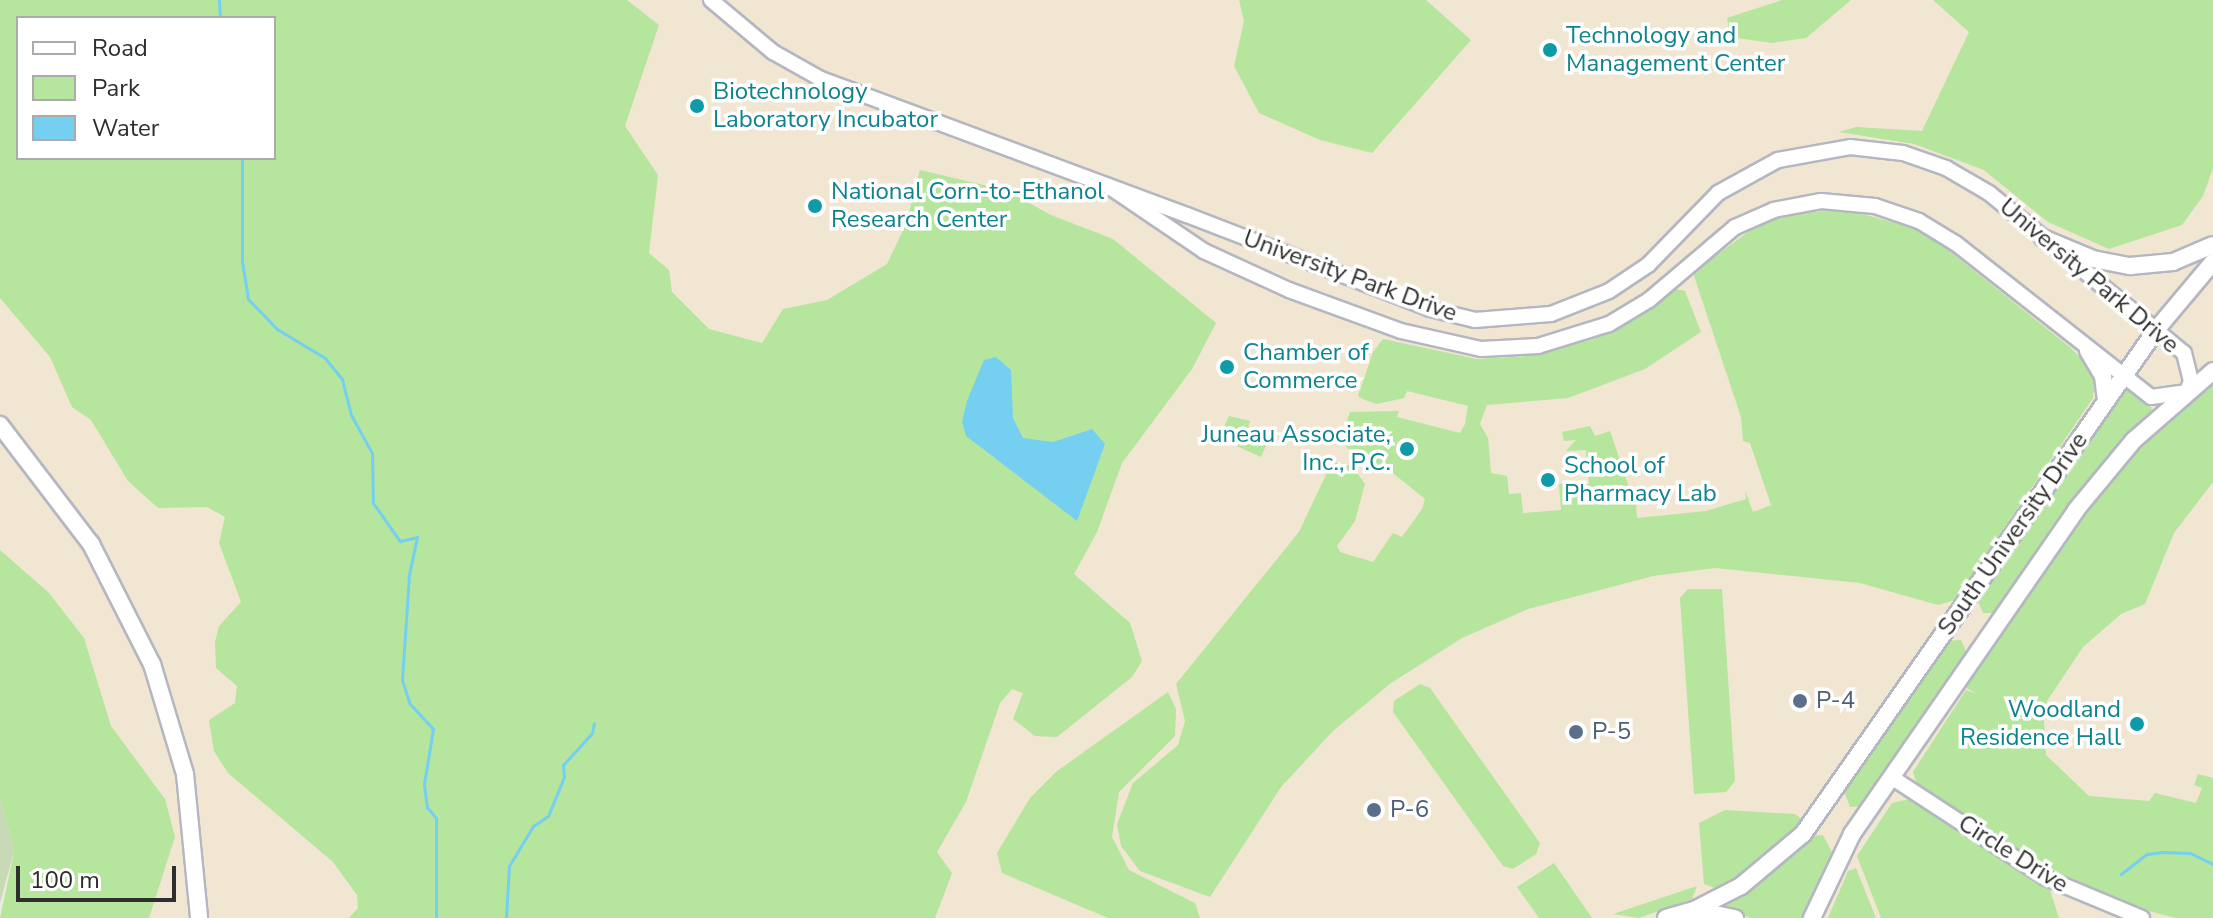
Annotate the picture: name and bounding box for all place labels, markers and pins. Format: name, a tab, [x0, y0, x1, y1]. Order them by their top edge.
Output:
place label: Technology and Management Center	[1566, 22, 1785, 78]
marker: Technology and Management Center	[1541, 41, 1559, 59]
place label: Biotechnology Laboratory Incubator	[713, 78, 938, 134]
marker: Biotechnology Laboratory Incubator	[688, 97, 706, 115]
place label: National Corn-to-Ethanol Research Center	[831, 178, 1104, 234]
marker: National Corn-to-Ethanol Research Center	[806, 197, 824, 215]
place label: Chamber of Commerce	[1243, 339, 1369, 395]
marker: Chamber of Commerce	[1218, 358, 1236, 376]
place label: Juneau Associate, Inc., P.C.	[1201, 421, 1391, 477]
marker: Juneau Associate, Inc., P.C.	[1398, 440, 1416, 458]
place label: School of Pharmacy Lab	[1564, 452, 1717, 508]
marker: School of Pharmacy Lab	[1539, 471, 1557, 489]
place label: P-4	[1816, 687, 1855, 715]
marker: P-4	[1791, 692, 1809, 710]
place label: Woodland Residence Hall	[1960, 696, 2121, 752]
marker: Woodland Residence Hall	[2128, 715, 2146, 733]
place label: P-5	[1592, 718, 1631, 746]
marker: P-5	[1567, 723, 1585, 741]
place label: P-6	[1390, 796, 1429, 824]
marker: P-6	[1365, 801, 1383, 819]

